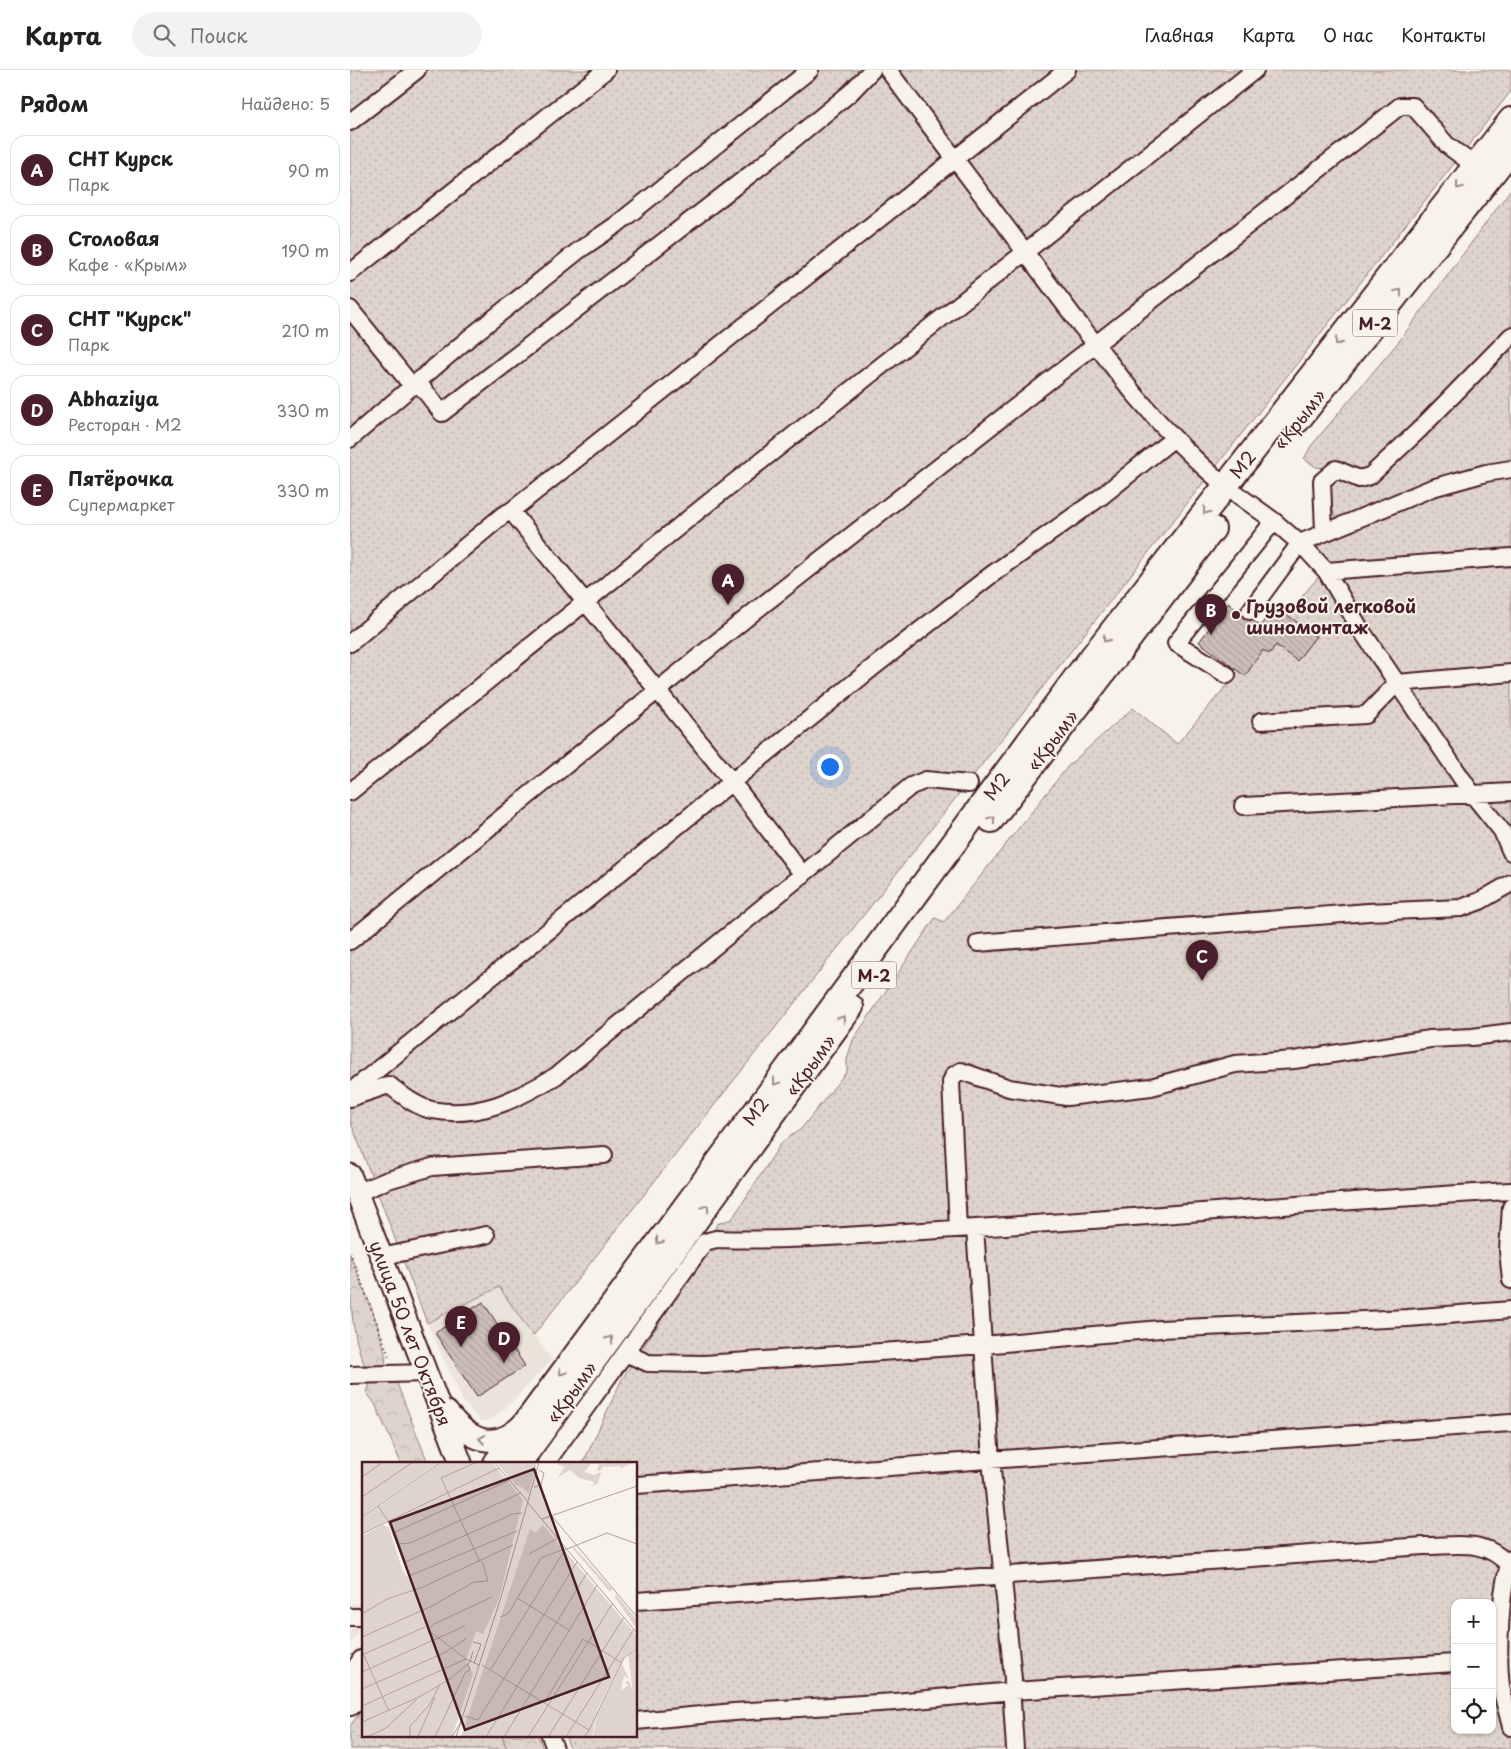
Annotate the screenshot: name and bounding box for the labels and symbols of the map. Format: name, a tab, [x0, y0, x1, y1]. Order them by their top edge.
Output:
one-way arrow	[1457, 180, 1465, 189]
one-way arrow	[1393, 289, 1401, 298]
road number: М-2	[1352, 310, 1398, 336]
one-way arrow	[1335, 336, 1344, 346]
street label: «Крым»	[1267, 383, 1331, 455]
street label: М2	[1222, 444, 1262, 484]
one-way arrow	[1203, 505, 1211, 514]
pin: A	[712, 564, 744, 605]
place label: Грузовой легковой шиномонтаж	[1246, 592, 1416, 640]
pin: B	[1195, 594, 1227, 635]
marker: Грузовой легковой шиномонтаж	[1230, 609, 1242, 621]
one-way arrow	[1102, 634, 1111, 643]
street label: «Крым»	[1020, 704, 1084, 776]
your location	[817, 754, 843, 780]
street label: М2	[976, 766, 1016, 806]
one-way arrow	[986, 816, 994, 825]
pin: C	[1186, 940, 1218, 981]
road number: М-2	[852, 962, 896, 988]
one-way arrow	[836, 1016, 846, 1025]
street label: «Крым»	[778, 1028, 842, 1102]
one-way arrow	[773, 1076, 782, 1086]
street label: М2	[735, 1091, 775, 1131]
one-way arrow	[700, 1204, 709, 1214]
one-way arrow	[656, 1235, 665, 1245]
street label: улица 50 лет Октября	[363, 1236, 459, 1430]
pin: E	[445, 1306, 477, 1347]
pin: D	[488, 1322, 520, 1363]
one-way arrow	[604, 1335, 613, 1345]
street label: «Крым»	[539, 1355, 603, 1429]
one-way arrow	[560, 1366, 568, 1375]
one-way arrow	[478, 1434, 487, 1444]
inset map	[362, 1462, 638, 1736]

